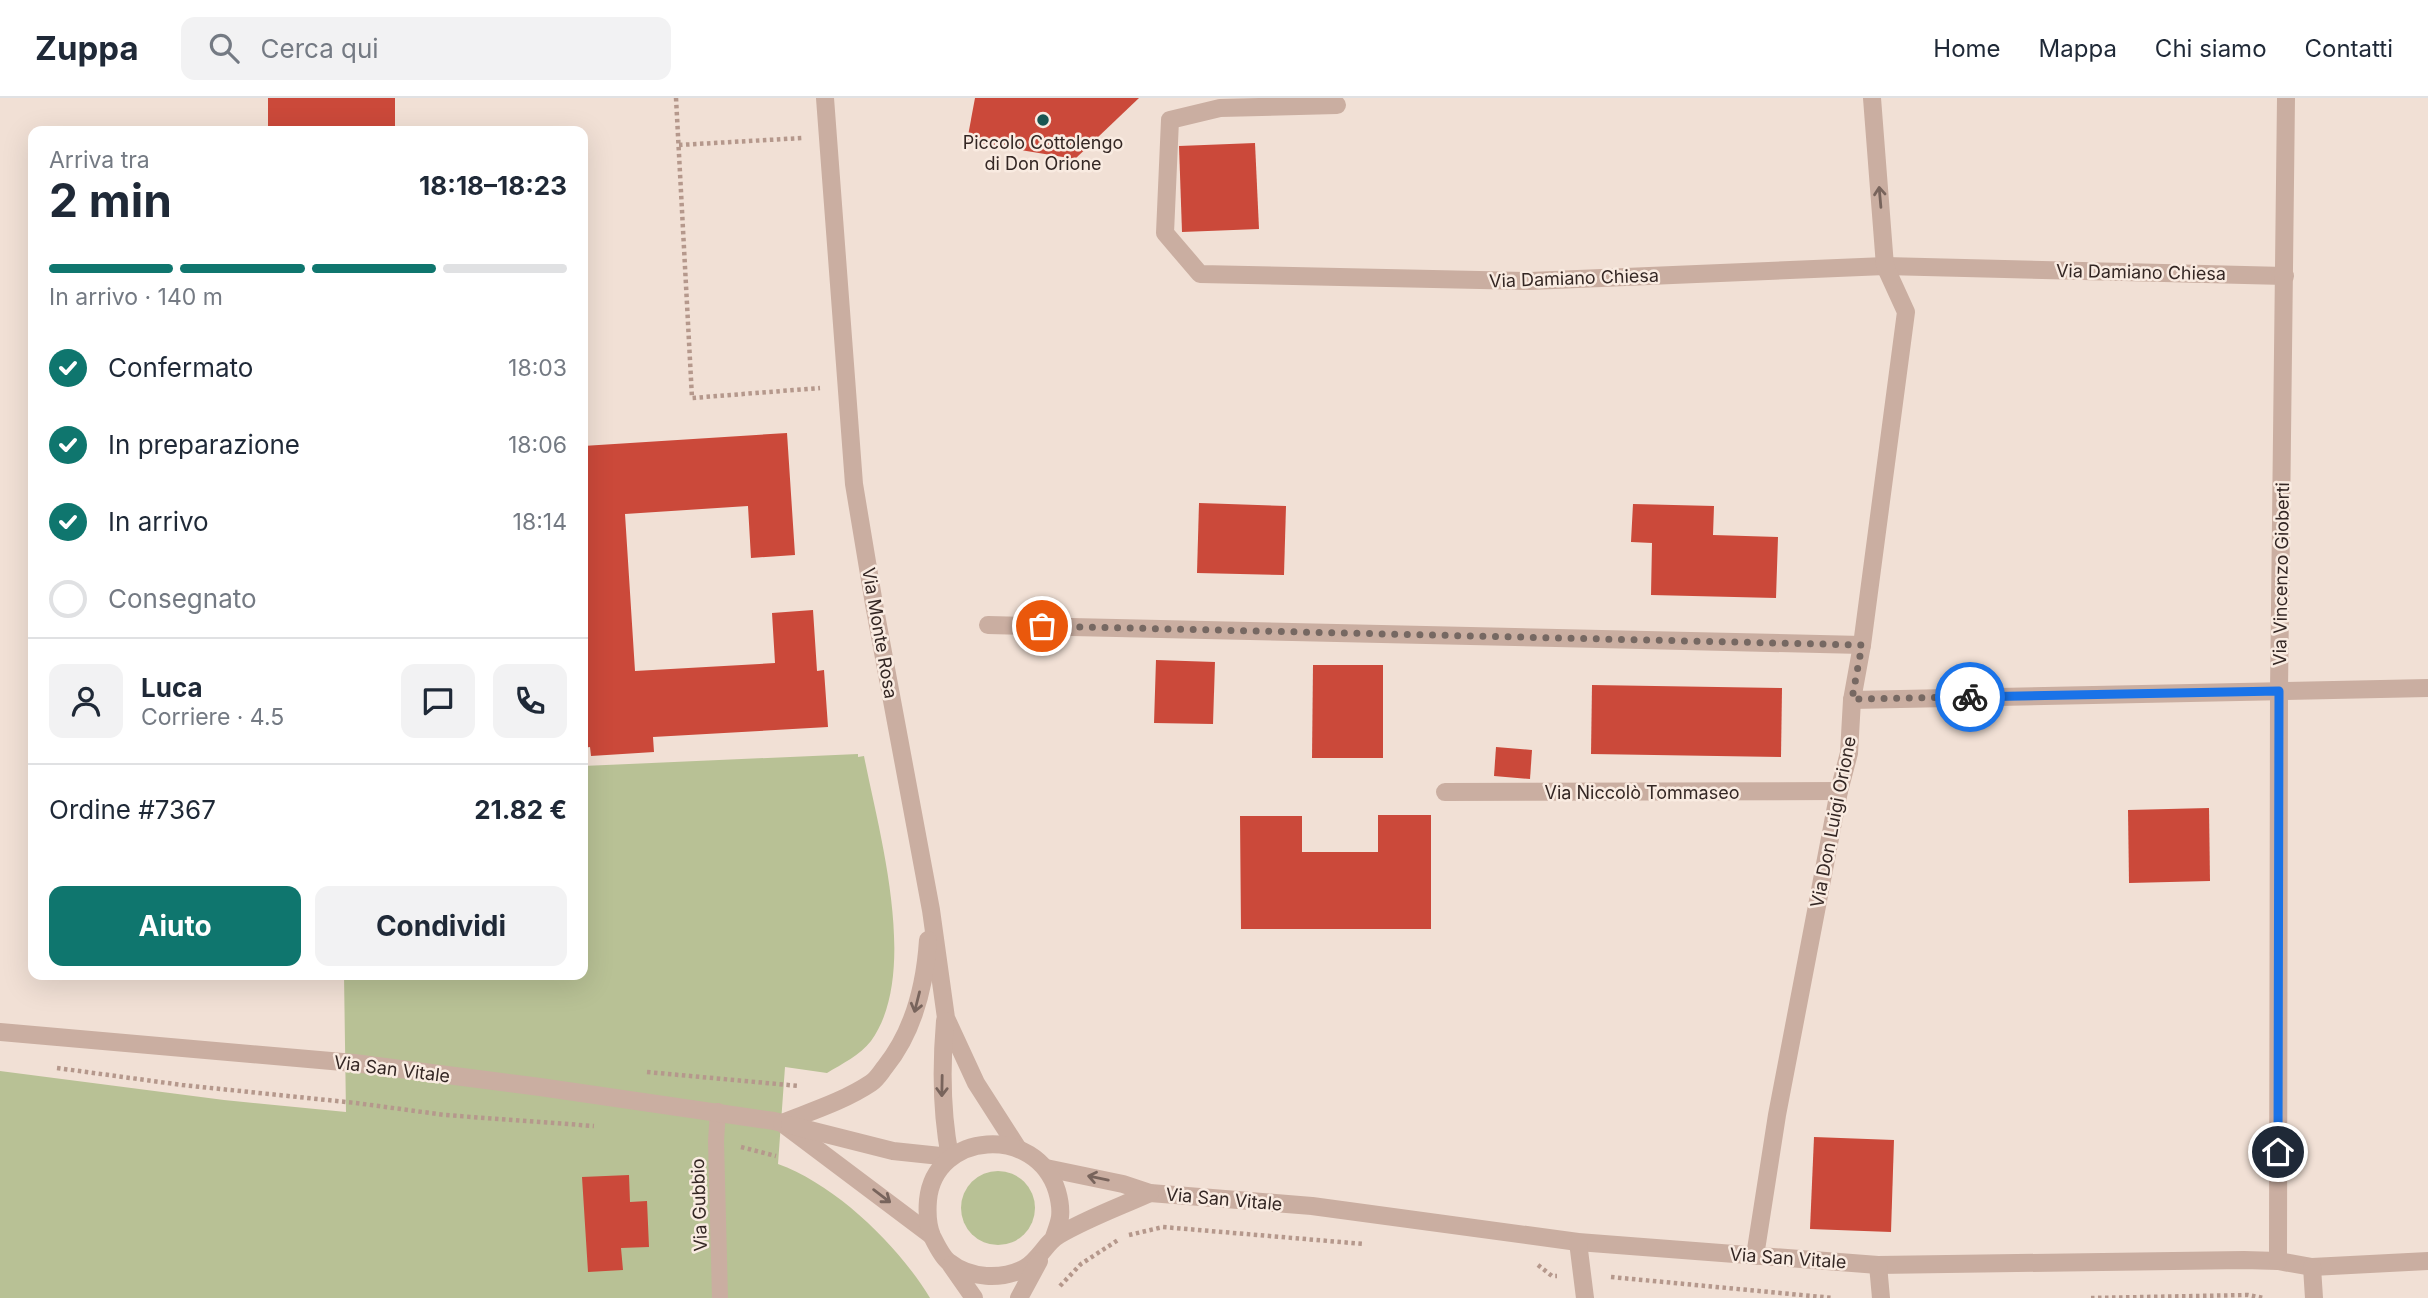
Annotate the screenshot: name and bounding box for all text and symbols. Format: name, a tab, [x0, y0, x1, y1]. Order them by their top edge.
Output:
search box	[181, 17, 671, 80]
text: Zuppa	[35, 28, 139, 68]
icon: search	[205, 29, 243, 67]
text: Cerca qui	[261, 33, 379, 64]
text: Home	[1933, 34, 2001, 63]
text: Mappa	[2039, 34, 2117, 63]
text: Chi siamo	[2155, 34, 2267, 63]
text: Contatti	[2305, 34, 2393, 63]
marker: Piccolo Cottolengo di Don Orione	[1035, 112, 1051, 128]
place label: Piccolo Cottolengo di Don Orione	[963, 132, 1123, 174]
text: Arriva tra	[49, 146, 150, 174]
text: 18:18–18:23	[419, 170, 567, 201]
text: 2 min	[49, 172, 172, 228]
one-way arrow	[1873, 187, 1886, 209]
street label: Via Damiano Chiesa	[2056, 260, 2226, 284]
street label: Via Damiano Chiesa	[1489, 265, 1659, 291]
text: In arrivo · 140 m	[49, 283, 223, 311]
icon: check	[49, 349, 87, 387]
text: Confermato	[108, 352, 253, 383]
text: 18:03	[508, 354, 567, 382]
icon: check	[49, 426, 87, 464]
text: In preparazione	[108, 429, 300, 460]
text: 18:06	[508, 431, 567, 459]
street label: Via Vincenzo Gioberti	[2269, 482, 2293, 666]
icon: check	[49, 503, 87, 541]
text: In arrivo	[108, 506, 209, 537]
text: 18:14	[513, 508, 567, 536]
street label: Via Monte Rosa	[858, 566, 902, 700]
text: Consegnato	[108, 583, 257, 614]
pin	[1012, 596, 1072, 656]
icon: bag	[1023, 607, 1061, 645]
courier	[1935, 662, 2005, 732]
button: person	[49, 664, 123, 738]
button: chat	[401, 664, 475, 738]
button: phone	[493, 664, 567, 738]
text: Luca	[141, 672, 203, 703]
icon: bike	[1951, 678, 1989, 716]
text: Corriere · 4.5	[141, 703, 284, 731]
street label: Via Don Luigi Orione	[1806, 735, 1860, 909]
street label: Via Niccolò Tommaseo	[1545, 782, 1739, 803]
text: Ordine #7367	[49, 794, 216, 825]
text: 21.82 €	[474, 794, 567, 825]
button: Aiuto	[49, 886, 301, 966]
button: Condividi	[315, 886, 567, 966]
one-way arrow	[910, 990, 923, 1012]
street label: Via San Vitale	[333, 1051, 451, 1087]
one-way arrow	[935, 1074, 949, 1097]
pin	[2248, 1122, 2308, 1182]
icon: home	[2259, 1133, 2297, 1171]
street label: Via Gubbio	[687, 1158, 711, 1252]
one-way arrow	[1087, 1171, 1110, 1185]
street label: Via San Vitale	[1165, 1183, 1283, 1215]
one-way arrow	[872, 1189, 891, 1204]
street label: Via San Vitale	[1729, 1243, 1847, 1273]

